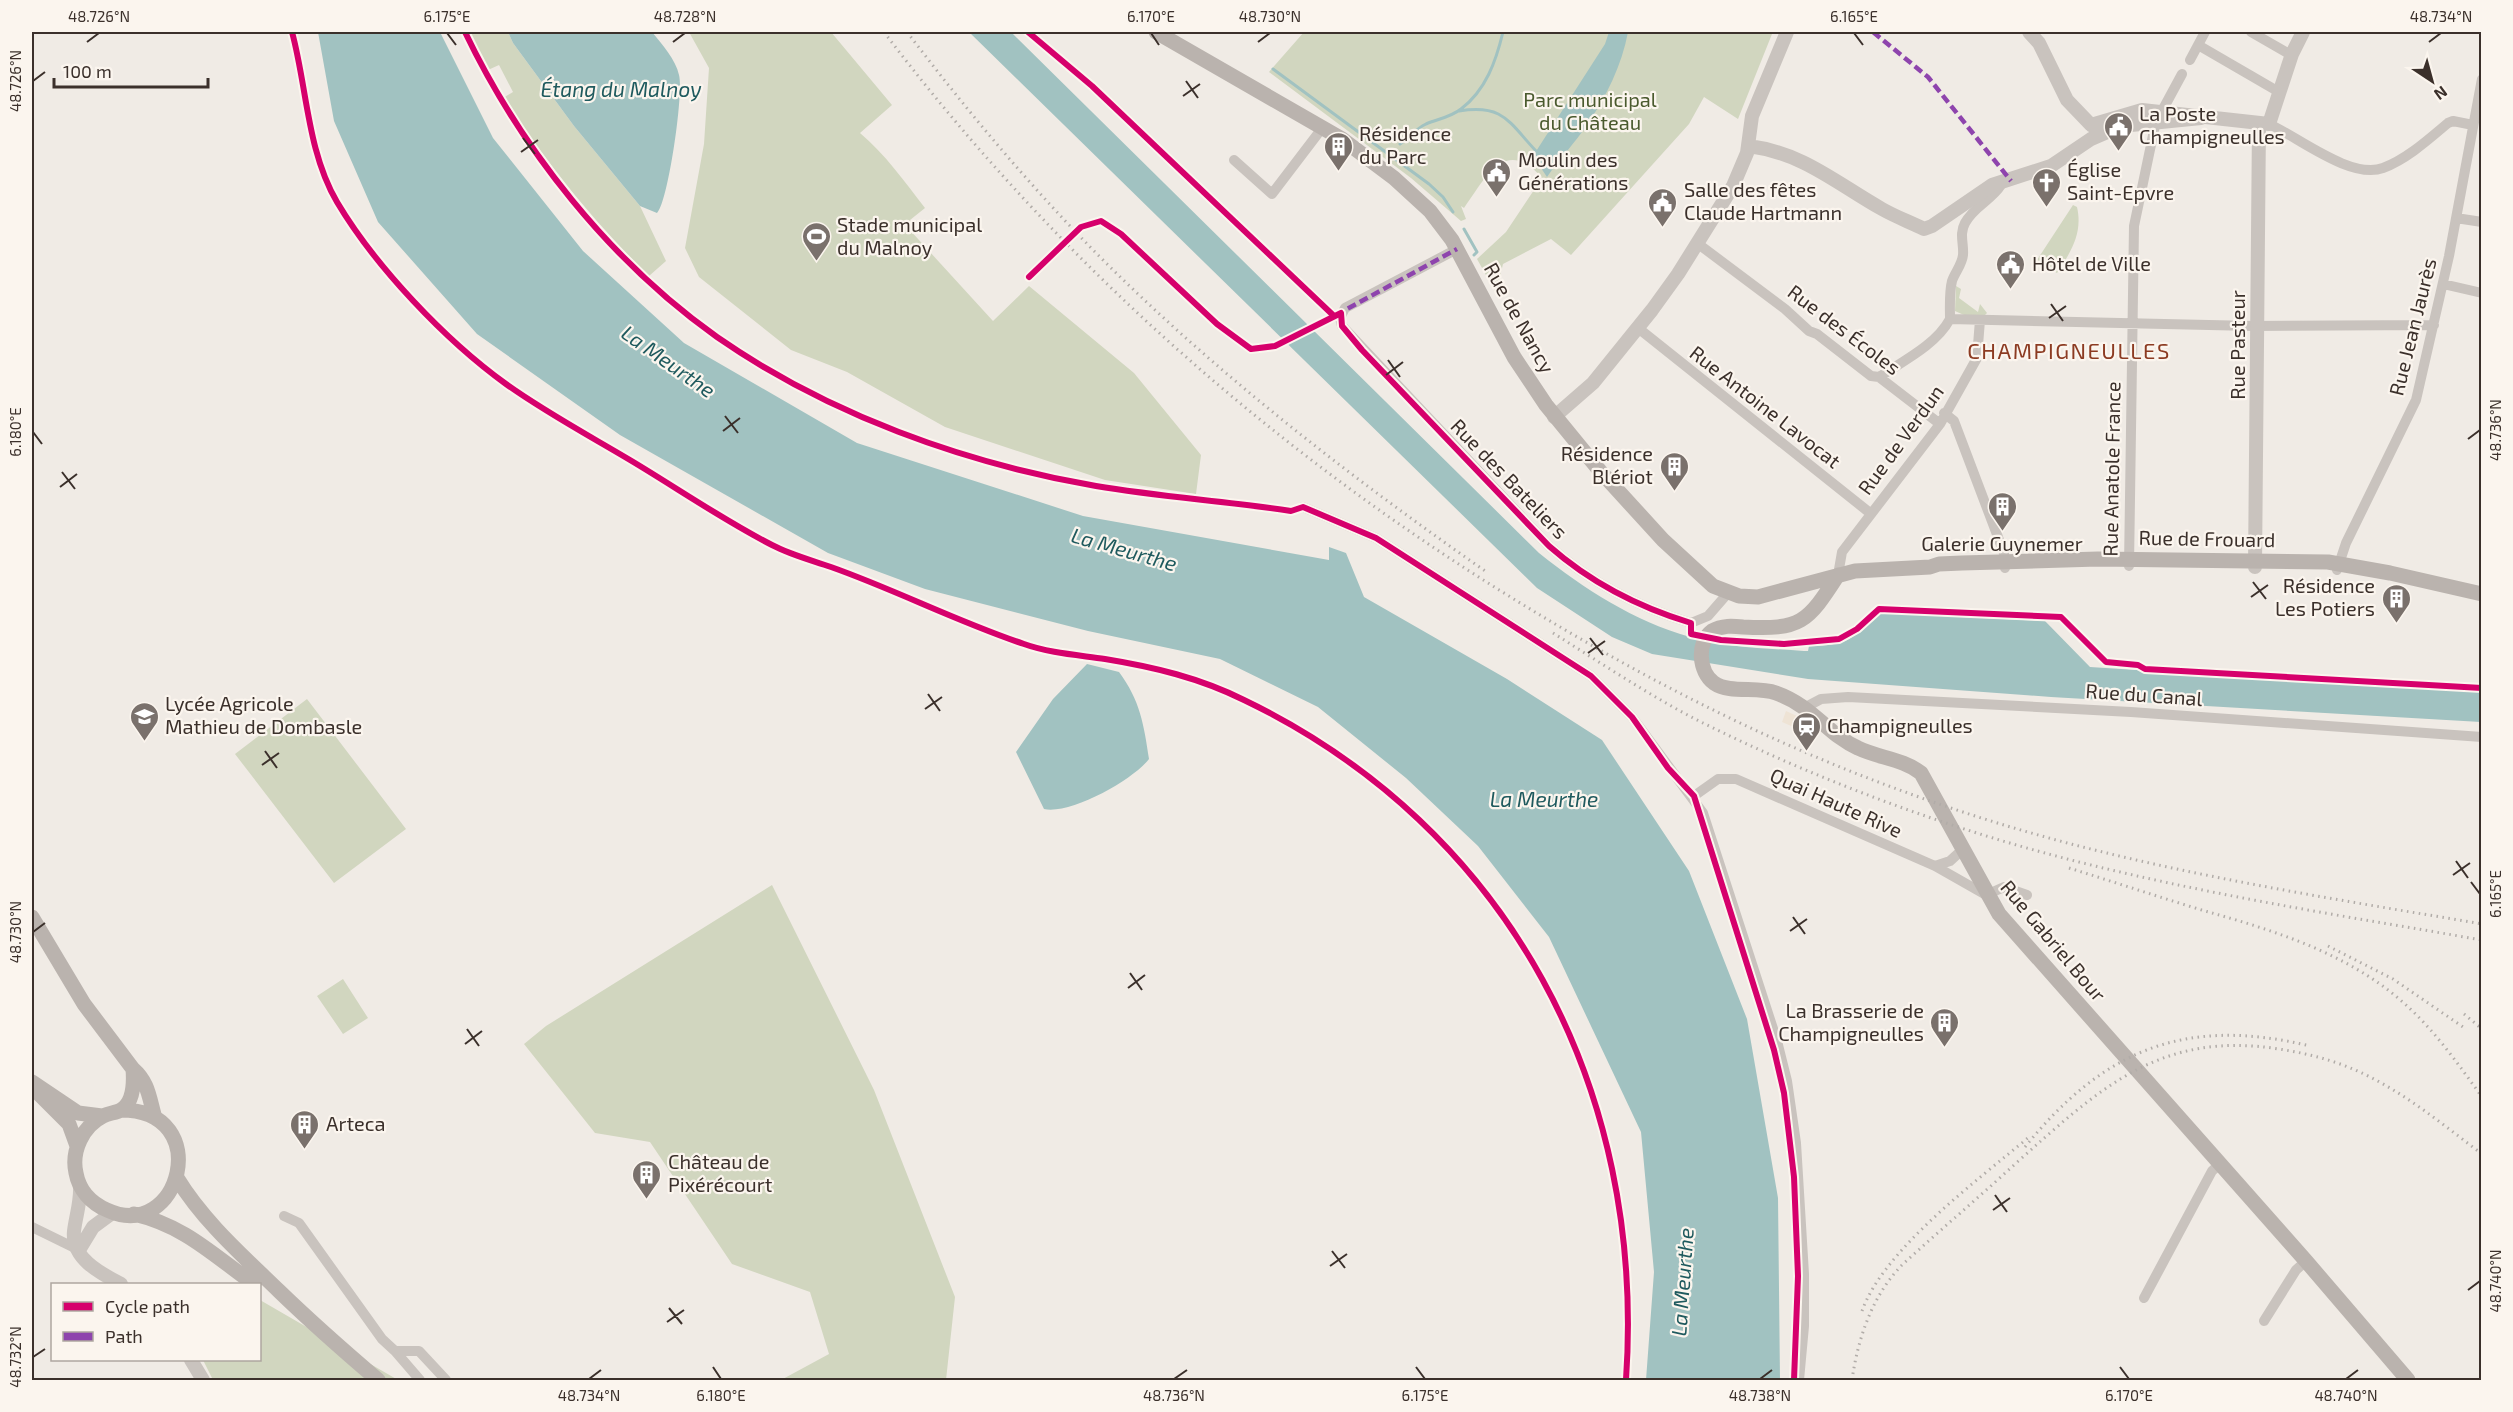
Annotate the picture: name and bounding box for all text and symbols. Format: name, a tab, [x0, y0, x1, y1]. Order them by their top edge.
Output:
text: 48.726°N	[68, 7, 130, 25]
text: 6.175°E	[424, 7, 470, 25]
text: 48.728°N	[654, 7, 716, 25]
text: 6.170°E	[1127, 7, 1175, 25]
text: 48.730°N	[1239, 7, 1301, 25]
text: 6.165°E	[1830, 7, 1878, 25]
text: 48.734°N	[2410, 7, 2472, 25]
text: 48.726°N	[6, 50, 24, 112]
scale bar	[54, 51, 208, 89]
north arrow	[2402, 51, 2462, 111]
text: 100 m	[63, 60, 112, 82]
water label: Étang du Malnoy	[541, 76, 701, 102]
text: N	[2431, 82, 2451, 105]
park label: Parc municipal du Château	[1523, 87, 1657, 134]
place label: La Poste Champigneulles	[2139, 101, 2285, 148]
public building icon: La Poste Champigneulles	[2102, 110, 2134, 152]
place label: Résidence du Parc	[1359, 121, 1451, 168]
building icon: Résidence du Parc	[1322, 130, 1354, 172]
place label: Moulin des Générations	[1518, 147, 1628, 194]
public building icon: Moulin des Générations	[1481, 156, 1513, 198]
place label: Église Saint-Epvre	[2067, 157, 2174, 204]
church icon: Église Saint-Epvre	[2030, 166, 2062, 208]
place label: Salle des fêtes Claude Hartmann	[1684, 177, 1842, 224]
public building icon: Salle des fêtes Claude Hartmann	[1647, 186, 1679, 228]
place label: Stade municipal du Malnoy	[837, 212, 982, 259]
sports icon: Stade municipal du Malnoy	[800, 220, 832, 262]
public building icon: Hôtel de Ville	[1995, 248, 2027, 290]
place label: Hôtel de Ville	[2032, 251, 2151, 275]
street label: Rue Jean Jaurès	[2383, 256, 2441, 398]
street label: Rue de Nancy	[1480, 258, 1560, 377]
street label: Rue des Écoles	[1784, 279, 1906, 379]
street label: Rue Pasteur	[2225, 290, 2249, 400]
water label: La Meurthe	[617, 319, 721, 402]
district label: CHAMPIGNEULLES	[1967, 337, 2171, 363]
street label: Rue Antoine Lavocat	[1685, 340, 1846, 473]
street label: Rue de Verdun	[1852, 380, 1948, 499]
street label: Rue Anatole France	[2097, 381, 2125, 557]
text: 48.736°N	[2486, 399, 2504, 461]
text: 6.180°E	[6, 407, 24, 457]
street label: Rue des Bateliers	[1446, 413, 1573, 543]
place label: Résidence Blériot	[1561, 441, 1653, 488]
building icon: Résidence Blériot	[1658, 450, 1690, 492]
building icon: Galerie Guynemer	[1986, 490, 2018, 532]
water label: La Meurthe	[1069, 522, 1180, 576]
street label: Rue de Frouard	[2138, 525, 2276, 551]
place label: Galerie Guynemer	[1921, 531, 2083, 555]
place label: Résidence Les Potiers	[2275, 573, 2375, 620]
building icon: Résidence Les Potiers	[2380, 582, 2412, 624]
street label: Rue du Canal	[2085, 678, 2203, 710]
place label: Lycée Agricole Mathieu de Dombasle	[165, 691, 362, 738]
school or university icon: Lycée Agricole Mathieu de Dombasle	[128, 700, 160, 742]
station icon: Champigneulles	[1790, 710, 1822, 752]
place label: Champigneulles	[1827, 713, 1973, 737]
street label: Quai Haute Rive	[1767, 762, 1906, 842]
water label: La Meurthe	[1490, 786, 1598, 811]
text: 6.165°E	[2486, 870, 2504, 918]
street label: Rue Gabriel Bour	[1996, 875, 2111, 1006]
text: 48.730°N	[6, 901, 24, 963]
place label: La Brasserie de Champigneulles	[1778, 998, 1924, 1045]
building icon: La Brasserie de Champigneulles	[1929, 1006, 1961, 1048]
building icon: Arteca	[289, 1108, 321, 1150]
place label: Arteca	[326, 1111, 386, 1135]
place label: Château de Pixérécourt	[668, 1149, 773, 1196]
building icon: Château de Pixérécourt	[631, 1158, 663, 1200]
water label: La Meurthe	[1665, 1227, 1698, 1337]
text: 48.740°N	[2486, 1249, 2504, 1313]
legend	[51, 1283, 261, 1361]
text: Cycle path	[105, 1295, 190, 1317]
text: Path	[105, 1325, 143, 1347]
text: 48.732°N	[6, 1326, 24, 1388]
text: 48.734°N	[558, 1386, 620, 1404]
text: 6.180°E	[696, 1386, 746, 1404]
text: 48.736°N	[1143, 1386, 1205, 1404]
text: 6.175°E	[1402, 1386, 1448, 1404]
text: 48.738°N	[1729, 1386, 1791, 1404]
text: 6.170°E	[2105, 1386, 2153, 1404]
text: 48.740°N	[2314, 1386, 2378, 1404]

